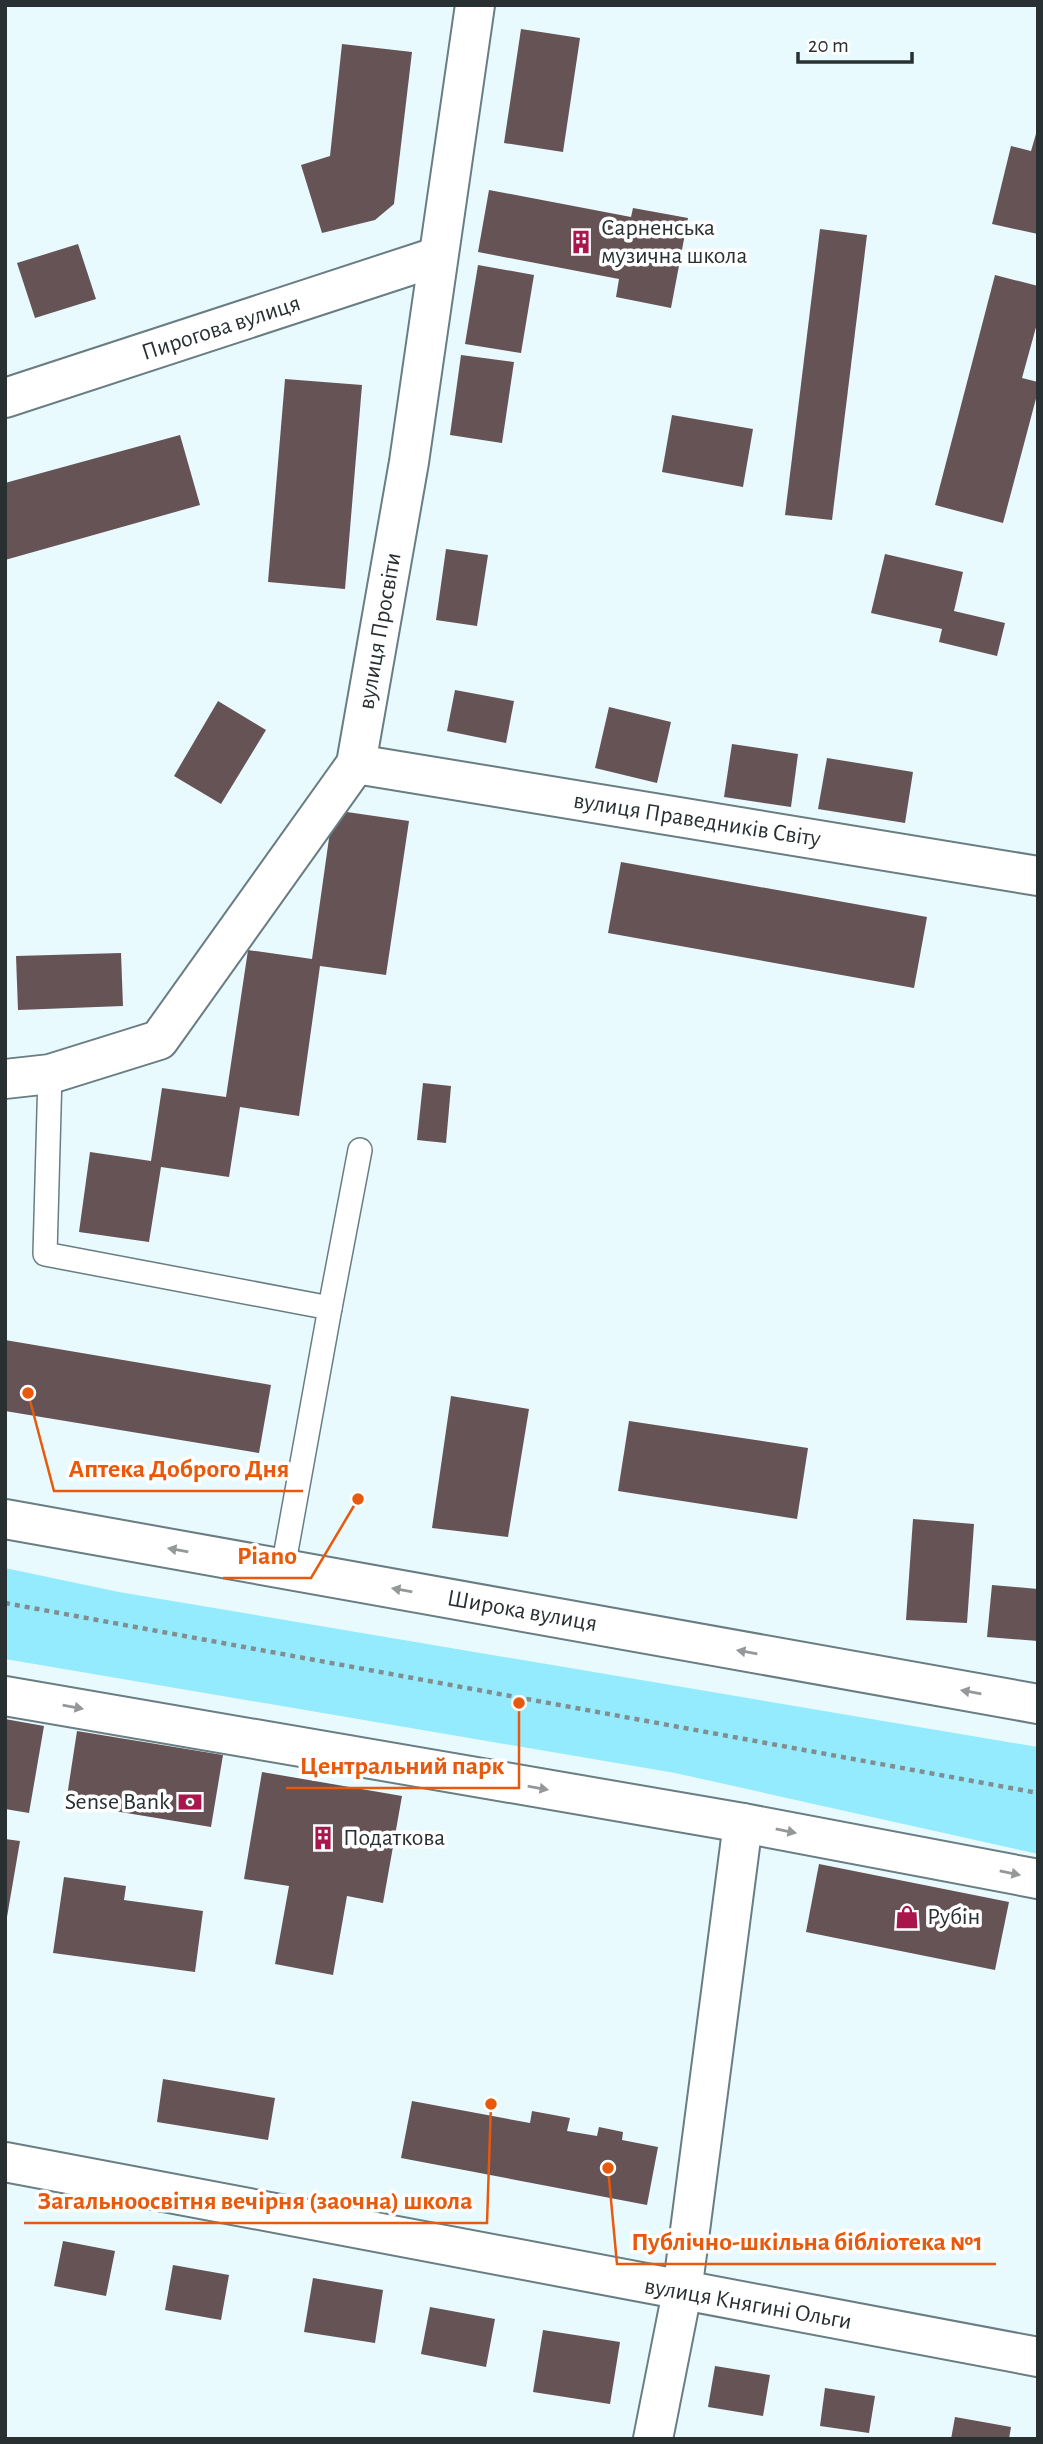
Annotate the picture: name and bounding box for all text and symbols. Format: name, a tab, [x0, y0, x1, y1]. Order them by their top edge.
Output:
scale bar	[798, 21, 912, 65]
text: 20 m	[808, 35, 849, 56]
place label: Сарненська музична школа	[601, 216, 747, 268]
building icon: Сарненська музична школа	[567, 228, 595, 256]
street label: Пирогова вулиця	[139, 291, 303, 365]
street label: вулиця Просвіти	[354, 551, 406, 711]
street label: вулиця Праведників Світу	[572, 789, 823, 852]
callout: Аптека Доброго Дня	[54, 1444, 303, 1491]
text: Аптека Доброго Дня	[69, 1456, 289, 1482]
callout: Piano	[223, 1531, 311, 1578]
text: Piano	[237, 1543, 297, 1569]
one-way arrow	[167, 1544, 189, 1555]
one-way arrow	[391, 1584, 413, 1595]
street label: Широка вулиця	[445, 1586, 599, 1636]
one-way arrow	[736, 1646, 758, 1657]
one-way arrow	[960, 1686, 982, 1697]
one-way arrow	[62, 1702, 84, 1713]
callout: Центральний парк	[286, 1741, 519, 1788]
text: Центральний парк	[300, 1753, 504, 1779]
one-way arrow	[527, 1782, 549, 1793]
bank icon: Sense Bank	[176, 1788, 204, 1816]
place label: Sense Bank	[65, 1790, 170, 1814]
building icon: Податкова	[309, 1824, 337, 1852]
place label: Податкова	[343, 1826, 445, 1850]
one-way arrow	[775, 1826, 797, 1837]
one-way arrow	[999, 1868, 1021, 1879]
shop icon: Рубін	[893, 1903, 921, 1931]
place label: Рубін	[927, 1905, 980, 1929]
callout: Загальноосвітня вечірня (заочна) школа	[24, 2176, 487, 2223]
text: Загальноосвітня вечірня (заочна) школа	[37, 2188, 473, 2214]
callout: Публічно-шкільна бібліотека №1	[617, 2217, 996, 2264]
text: Публічно-шкільна бібліотека №1	[631, 2229, 983, 2255]
street label: вулиця Княгині Ольги	[642, 2274, 854, 2334]

